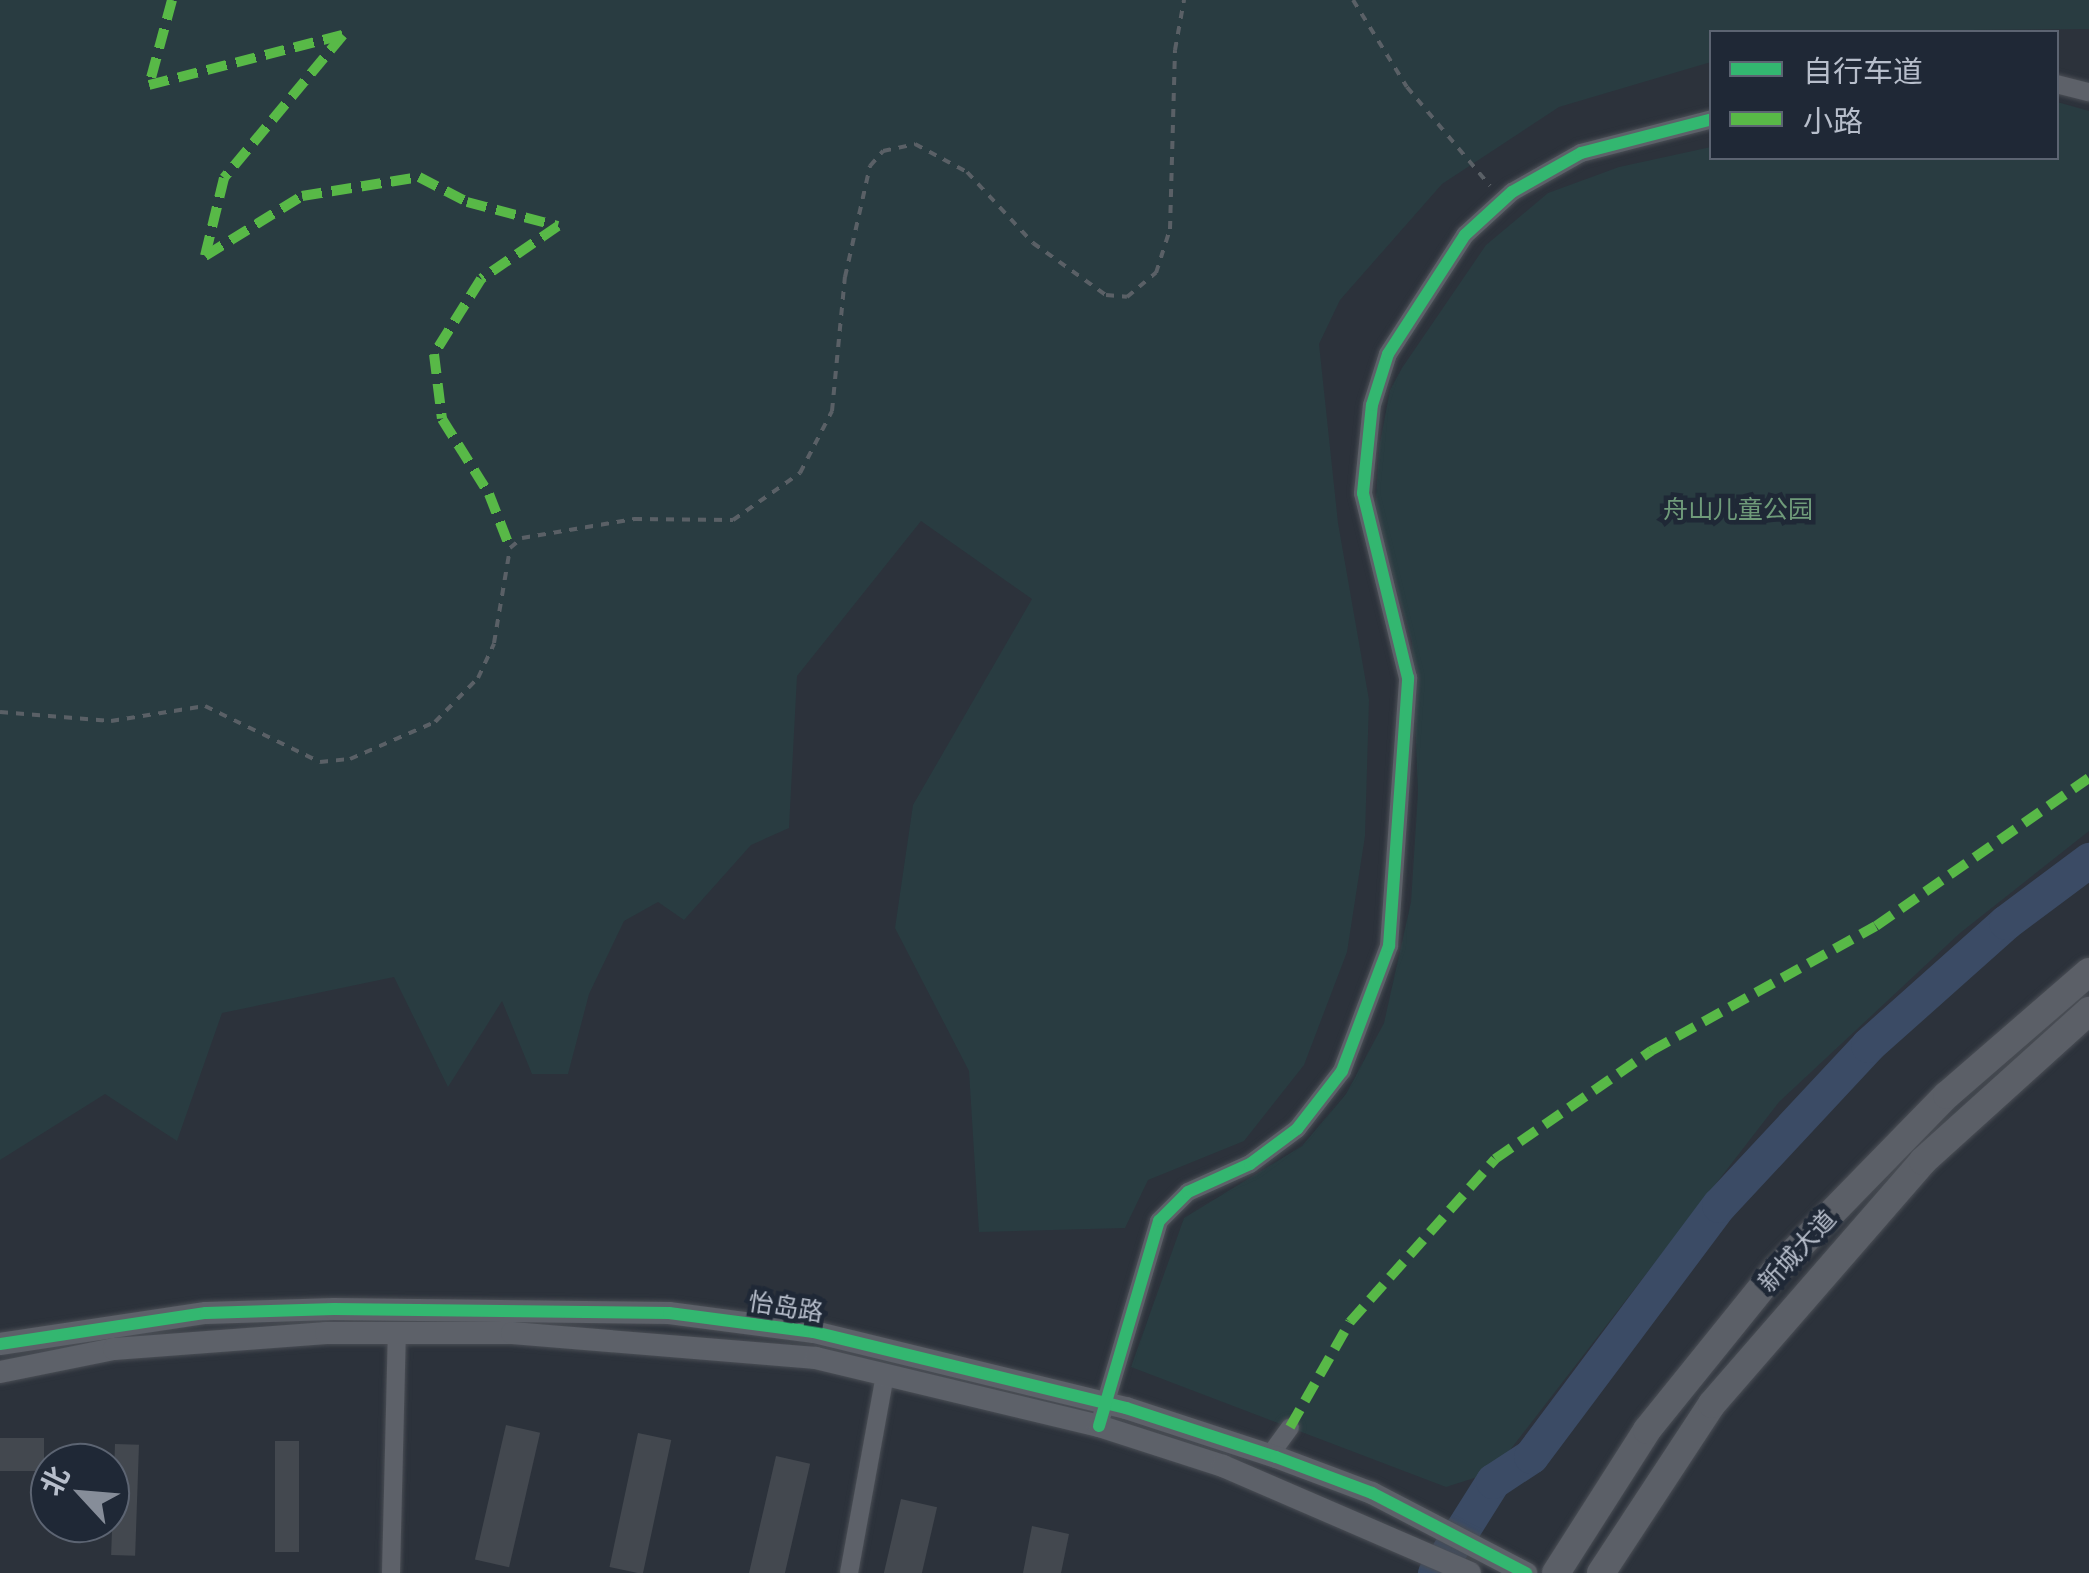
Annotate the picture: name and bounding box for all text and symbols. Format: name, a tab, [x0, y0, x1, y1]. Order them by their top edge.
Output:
legend	[1709, 30, 2059, 160]
text: 自行车道	[1803, 51, 1923, 90]
text: 小路	[1803, 101, 1863, 140]
park label: 舟山儿童公园	[1663, 494, 1813, 524]
street label: 新城大道	[1752, 1204, 1842, 1298]
street label: 怡岛路	[747, 1286, 825, 1328]
north arrow	[30, 1443, 130, 1543]
text: 北	[32, 1460, 77, 1501]

